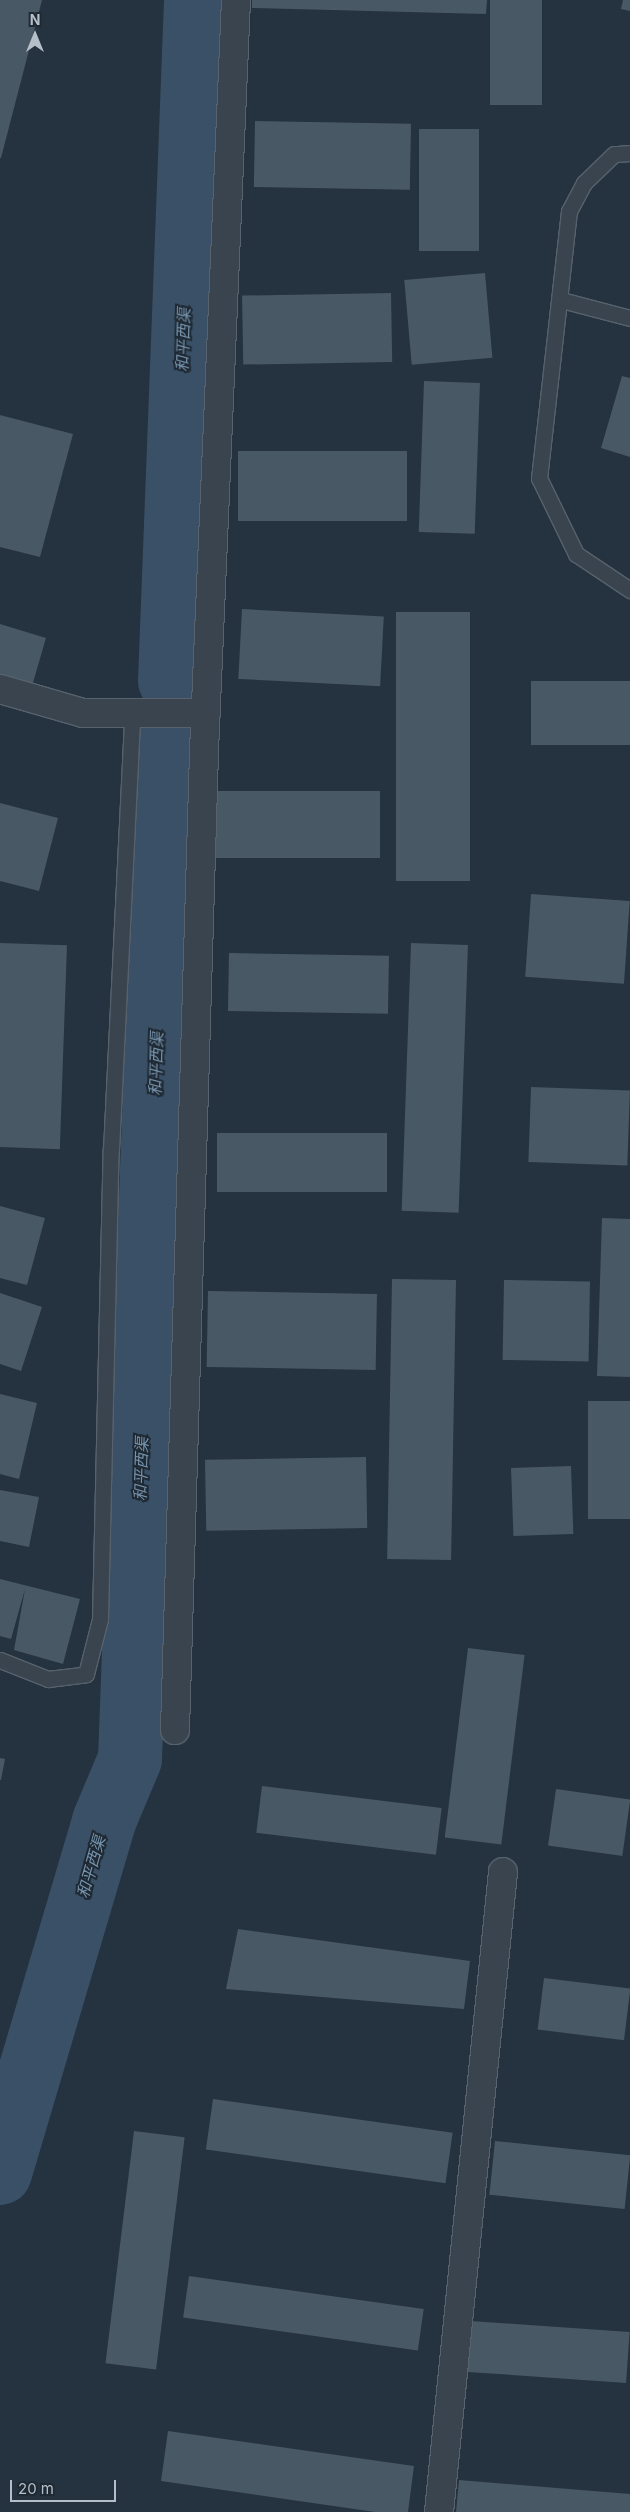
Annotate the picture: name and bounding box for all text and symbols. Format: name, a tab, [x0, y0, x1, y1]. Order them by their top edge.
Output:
north arrow	[10, 10, 60, 60]
text: N	[30, 11, 40, 28]
water label: 和平西渠	[172, 308, 194, 372]
water label: 和平西渠	[145, 1032, 167, 1096]
water label: 和平西渠	[130, 1437, 152, 1501]
water label: 和平西渠	[73, 1834, 109, 1900]
scale bar	[12, 2470, 119, 2502]
text: 20 m	[18, 2479, 54, 2498]

